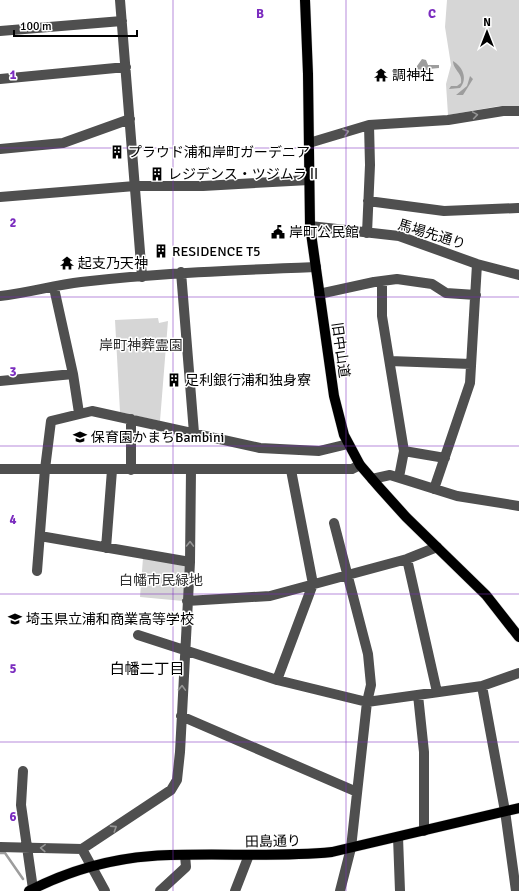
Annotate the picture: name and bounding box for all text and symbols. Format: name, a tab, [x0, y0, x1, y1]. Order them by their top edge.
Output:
text: B	[256, 6, 264, 22]
text: C	[428, 6, 436, 22]
scale bar	[14, 12, 137, 38]
north arrow	[467, 12, 507, 52]
text: N	[483, 16, 491, 29]
text: 100 m	[20, 19, 52, 34]
text: 1	[9, 67, 17, 83]
temple icon: 調神社	[373, 67, 389, 83]
place label: 調神社	[392, 67, 434, 84]
one-way arrow	[471, 111, 478, 120]
one-way arrow	[343, 128, 350, 137]
building icon: プラウド浦和岸町ガーデニア	[109, 144, 125, 160]
place label: プラウド浦和岸町ガーデニア	[128, 144, 310, 161]
building icon: レジデンス・ツジムラⅡ	[149, 166, 165, 182]
place label: レジデンス・ツジムラⅡ	[168, 166, 321, 183]
text: 2	[9, 215, 17, 231]
street label: 馬場先通り	[396, 216, 468, 253]
public building icon: 岸町公民館	[270, 224, 286, 240]
place label: 岸町公民館	[289, 224, 359, 241]
building icon: RESIDENCE T5	[153, 243, 169, 259]
place label: RESIDENCE T5	[172, 243, 261, 260]
temple icon: 起支乃天神	[59, 255, 75, 271]
place label: 起支乃天神	[78, 255, 148, 272]
street label: 旧中山道	[328, 321, 353, 379]
park label: 岸町神葬霊園	[99, 337, 183, 354]
text: 3	[9, 364, 17, 380]
building icon: 足利銀行浦和独身寮	[166, 372, 182, 388]
place label: 足利銀行浦和独身寮	[185, 372, 311, 389]
school or university icon: 保育園かまちBambini	[72, 429, 88, 445]
place label: 保育園かまちBambini	[91, 429, 224, 446]
text: 4	[9, 512, 17, 528]
one-way arrow	[186, 541, 194, 547]
park label: 白幡市民緑地	[119, 572, 203, 589]
school or university icon: 埼玉県立浦和商業高等学校	[7, 611, 23, 627]
place label: 埼玉県立浦和商業高等学校	[26, 611, 194, 628]
district label: 白幡二丁目	[109, 660, 185, 678]
text: 5	[9, 661, 17, 677]
one-way arrow	[178, 685, 187, 691]
text: 6	[9, 809, 17, 825]
one-way arrow	[110, 825, 117, 833]
street label: 田島通り	[245, 833, 301, 850]
one-way arrow	[40, 844, 46, 853]

